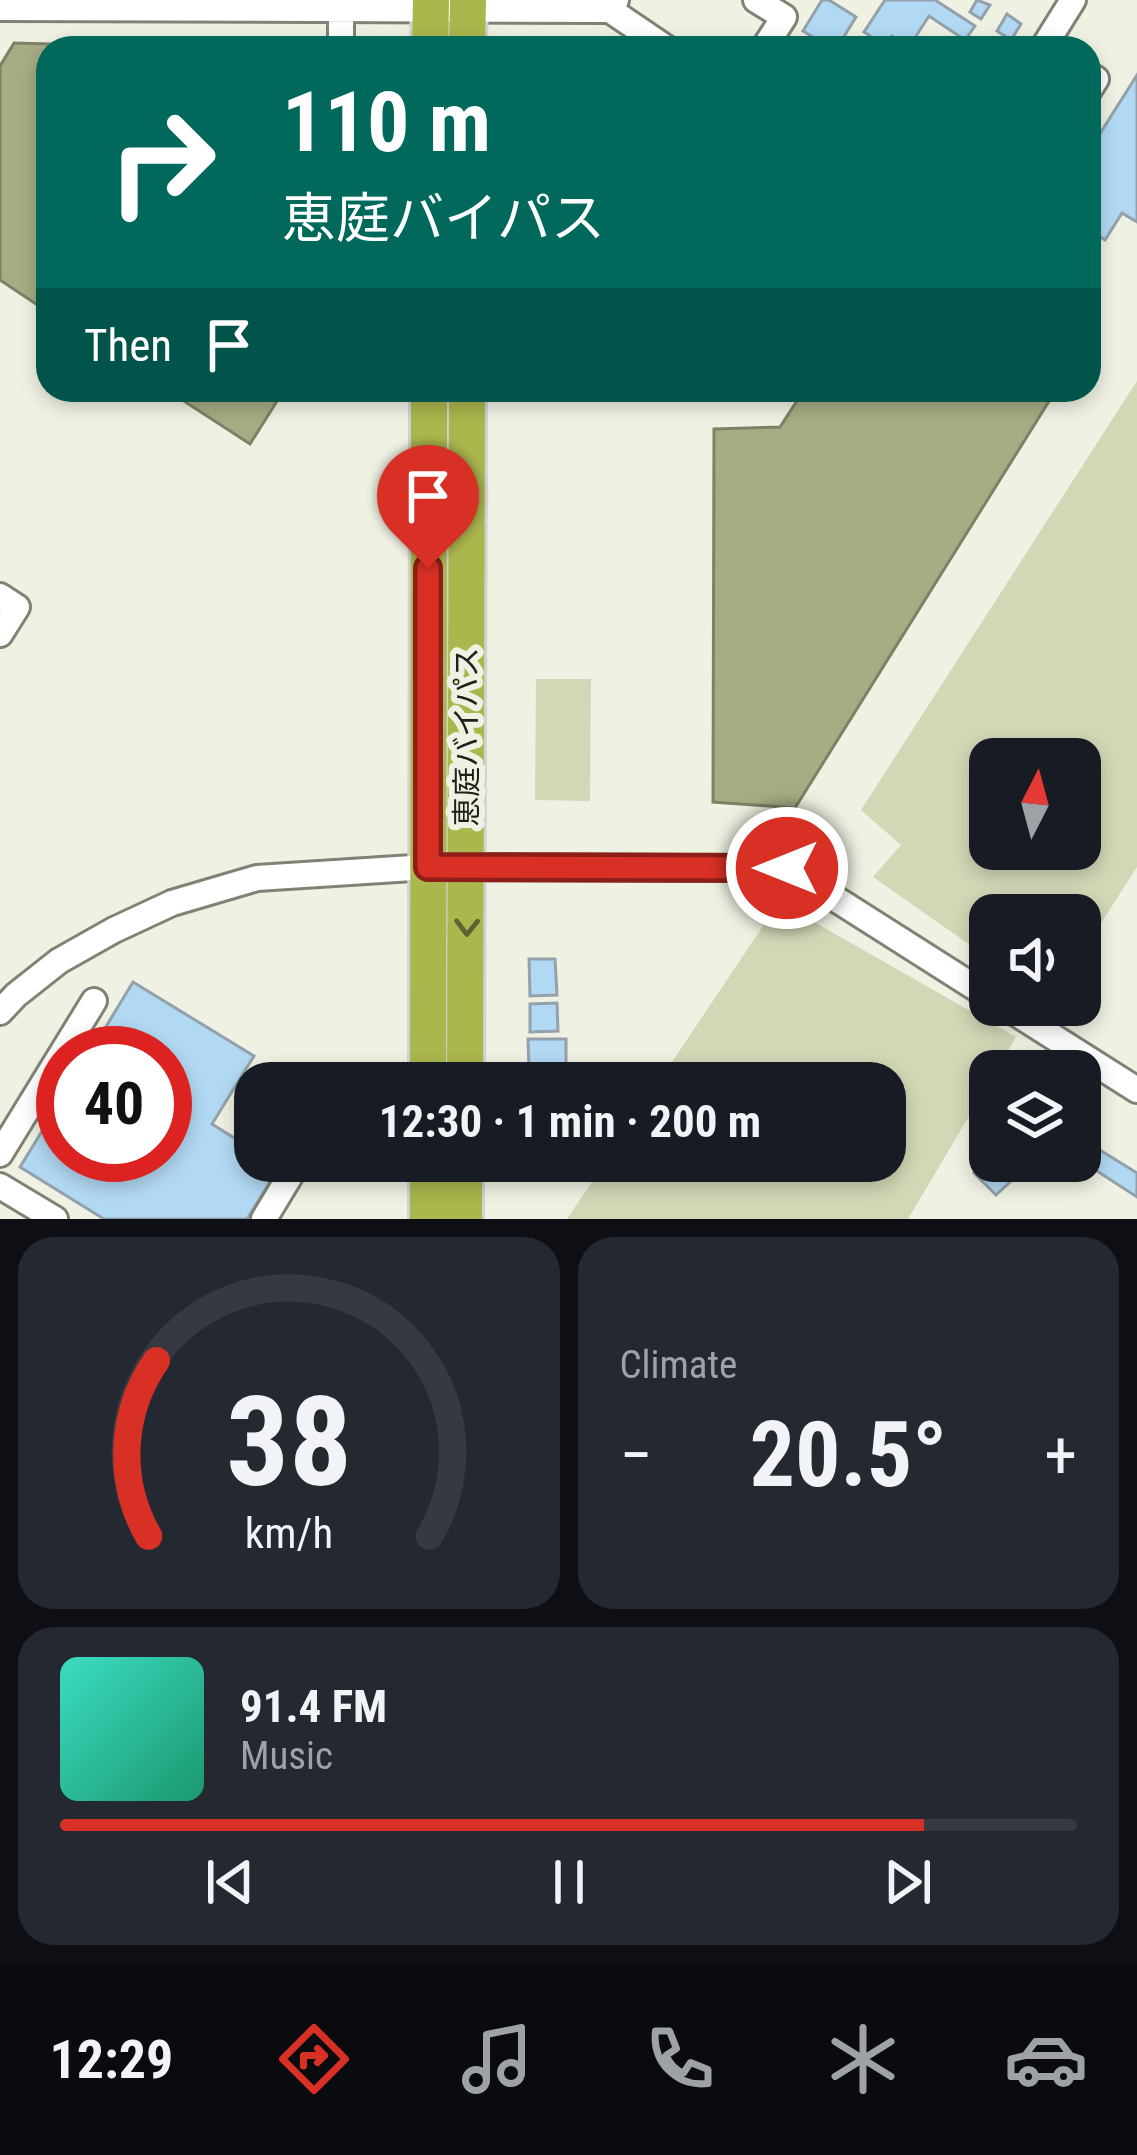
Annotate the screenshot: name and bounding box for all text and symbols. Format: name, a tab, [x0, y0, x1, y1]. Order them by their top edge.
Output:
text: 110 m	[282, 73, 491, 172]
icon: right	[84, 84, 240, 240]
text: 恵庭バイパス	[282, 187, 605, 250]
icon: arrive	[196, 312, 262, 378]
text: Then	[84, 319, 172, 372]
pin	[377, 445, 479, 568]
icon: arrive	[395, 463, 461, 529]
street label: 恵庭バイパス	[449, 647, 484, 827]
north arrow	[969, 738, 1101, 870]
map controls	[969, 738, 1101, 1182]
position arrow	[724, 805, 850, 931]
button: sound	[969, 894, 1101, 1026]
one-way arrow	[454, 919, 480, 937]
speed limit sign: 40	[36, 1026, 192, 1182]
button: layers	[969, 1050, 1101, 1182]
text: 12:30 · 1 min · 200 m	[379, 1095, 761, 1148]
text: Climate	[620, 1342, 737, 1388]
text: 38	[226, 1369, 352, 1515]
text: 20.5°	[750, 1403, 947, 1508]
text: −	[620, 1417, 653, 1494]
text: +	[1044, 1417, 1077, 1494]
text: km/h	[245, 1508, 333, 1558]
text: 91.4 FM	[240, 1680, 387, 1733]
text: Music	[240, 1733, 333, 1779]
icon: previous	[197, 1849, 263, 1915]
icon: pause	[536, 1849, 602, 1915]
icon: next	[875, 1849, 941, 1915]
icon: directions	[272, 2017, 356, 2101]
icon: music	[455, 2017, 539, 2101]
icon: phone	[638, 2017, 722, 2101]
icon: climate	[821, 2017, 905, 2101]
icon: car	[1004, 2017, 1088, 2101]
text: 12:29	[49, 2028, 173, 2091]

